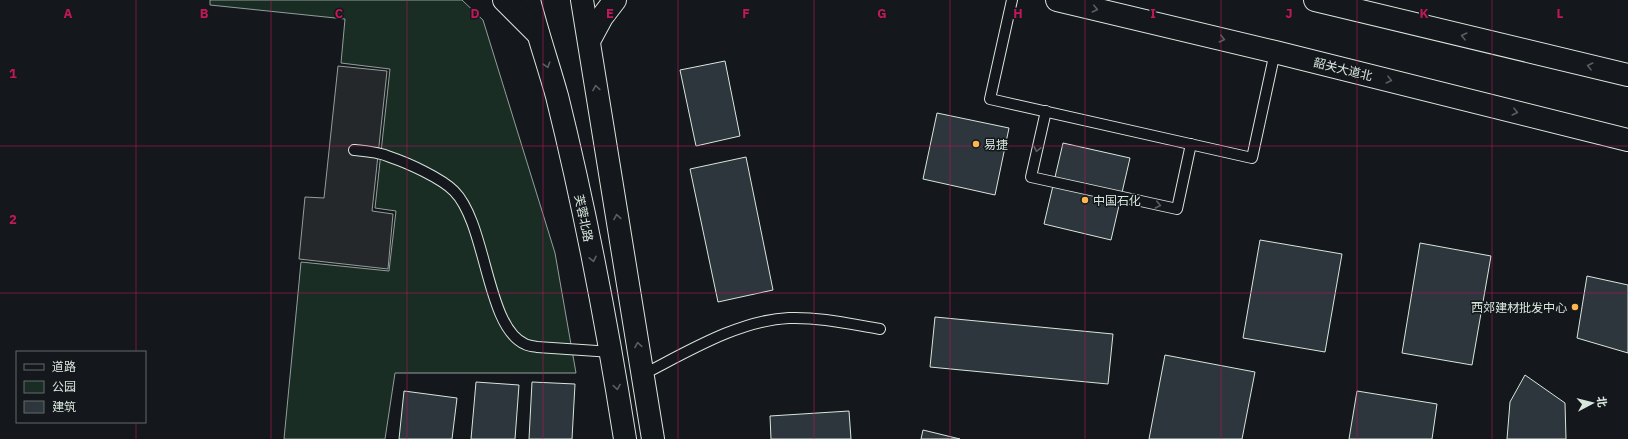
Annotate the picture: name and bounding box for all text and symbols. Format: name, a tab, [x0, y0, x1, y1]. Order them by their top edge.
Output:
one-way arrow	[1091, 4, 1098, 13]
text: A	[64, 5, 73, 22]
text: B	[200, 5, 209, 22]
text: C	[335, 5, 344, 22]
text: D	[470, 5, 480, 22]
text: E	[606, 5, 614, 22]
text: F	[742, 5, 750, 22]
text: G	[877, 5, 887, 22]
text: H	[1013, 5, 1023, 22]
text: I	[1150, 5, 1156, 22]
text: J	[1285, 5, 1293, 22]
text: K	[1419, 5, 1429, 22]
text: L	[1557, 5, 1564, 22]
one-way arrow	[1460, 32, 1467, 40]
one-way arrow	[1218, 35, 1225, 43]
street label: 韶关大道北	[1312, 54, 1374, 84]
one-way arrow	[542, 61, 551, 68]
one-way arrow	[1587, 63, 1593, 71]
text: 1	[9, 65, 17, 82]
one-way arrow	[1385, 75, 1392, 84]
one-way arrow	[593, 85, 601, 92]
one-way arrow	[1512, 107, 1518, 115]
place label: 易捷	[984, 137, 1008, 152]
marker: 易捷	[971, 139, 981, 149]
one-way arrow	[1034, 146, 1042, 153]
street label: 芙蓉北路	[572, 193, 596, 243]
place label: 中国石化	[1093, 193, 1141, 208]
marker: 中国石化	[1080, 195, 1090, 205]
one-way arrow	[1155, 201, 1162, 209]
text: 2	[9, 211, 17, 228]
one-way arrow	[613, 214, 622, 220]
one-way arrow	[588, 256, 596, 262]
place label: 西郊建材批发中心	[1471, 300, 1567, 315]
marker: 西郊建材批发中心	[1570, 302, 1580, 312]
one-way arrow	[634, 342, 643, 348]
legend	[16, 351, 146, 423]
text: 道路	[52, 359, 76, 374]
text: 公园	[52, 379, 76, 394]
north arrow	[1572, 383, 1612, 423]
one-way arrow	[612, 384, 621, 390]
text: 北	[1594, 395, 1610, 408]
text: 建筑	[52, 399, 76, 414]

